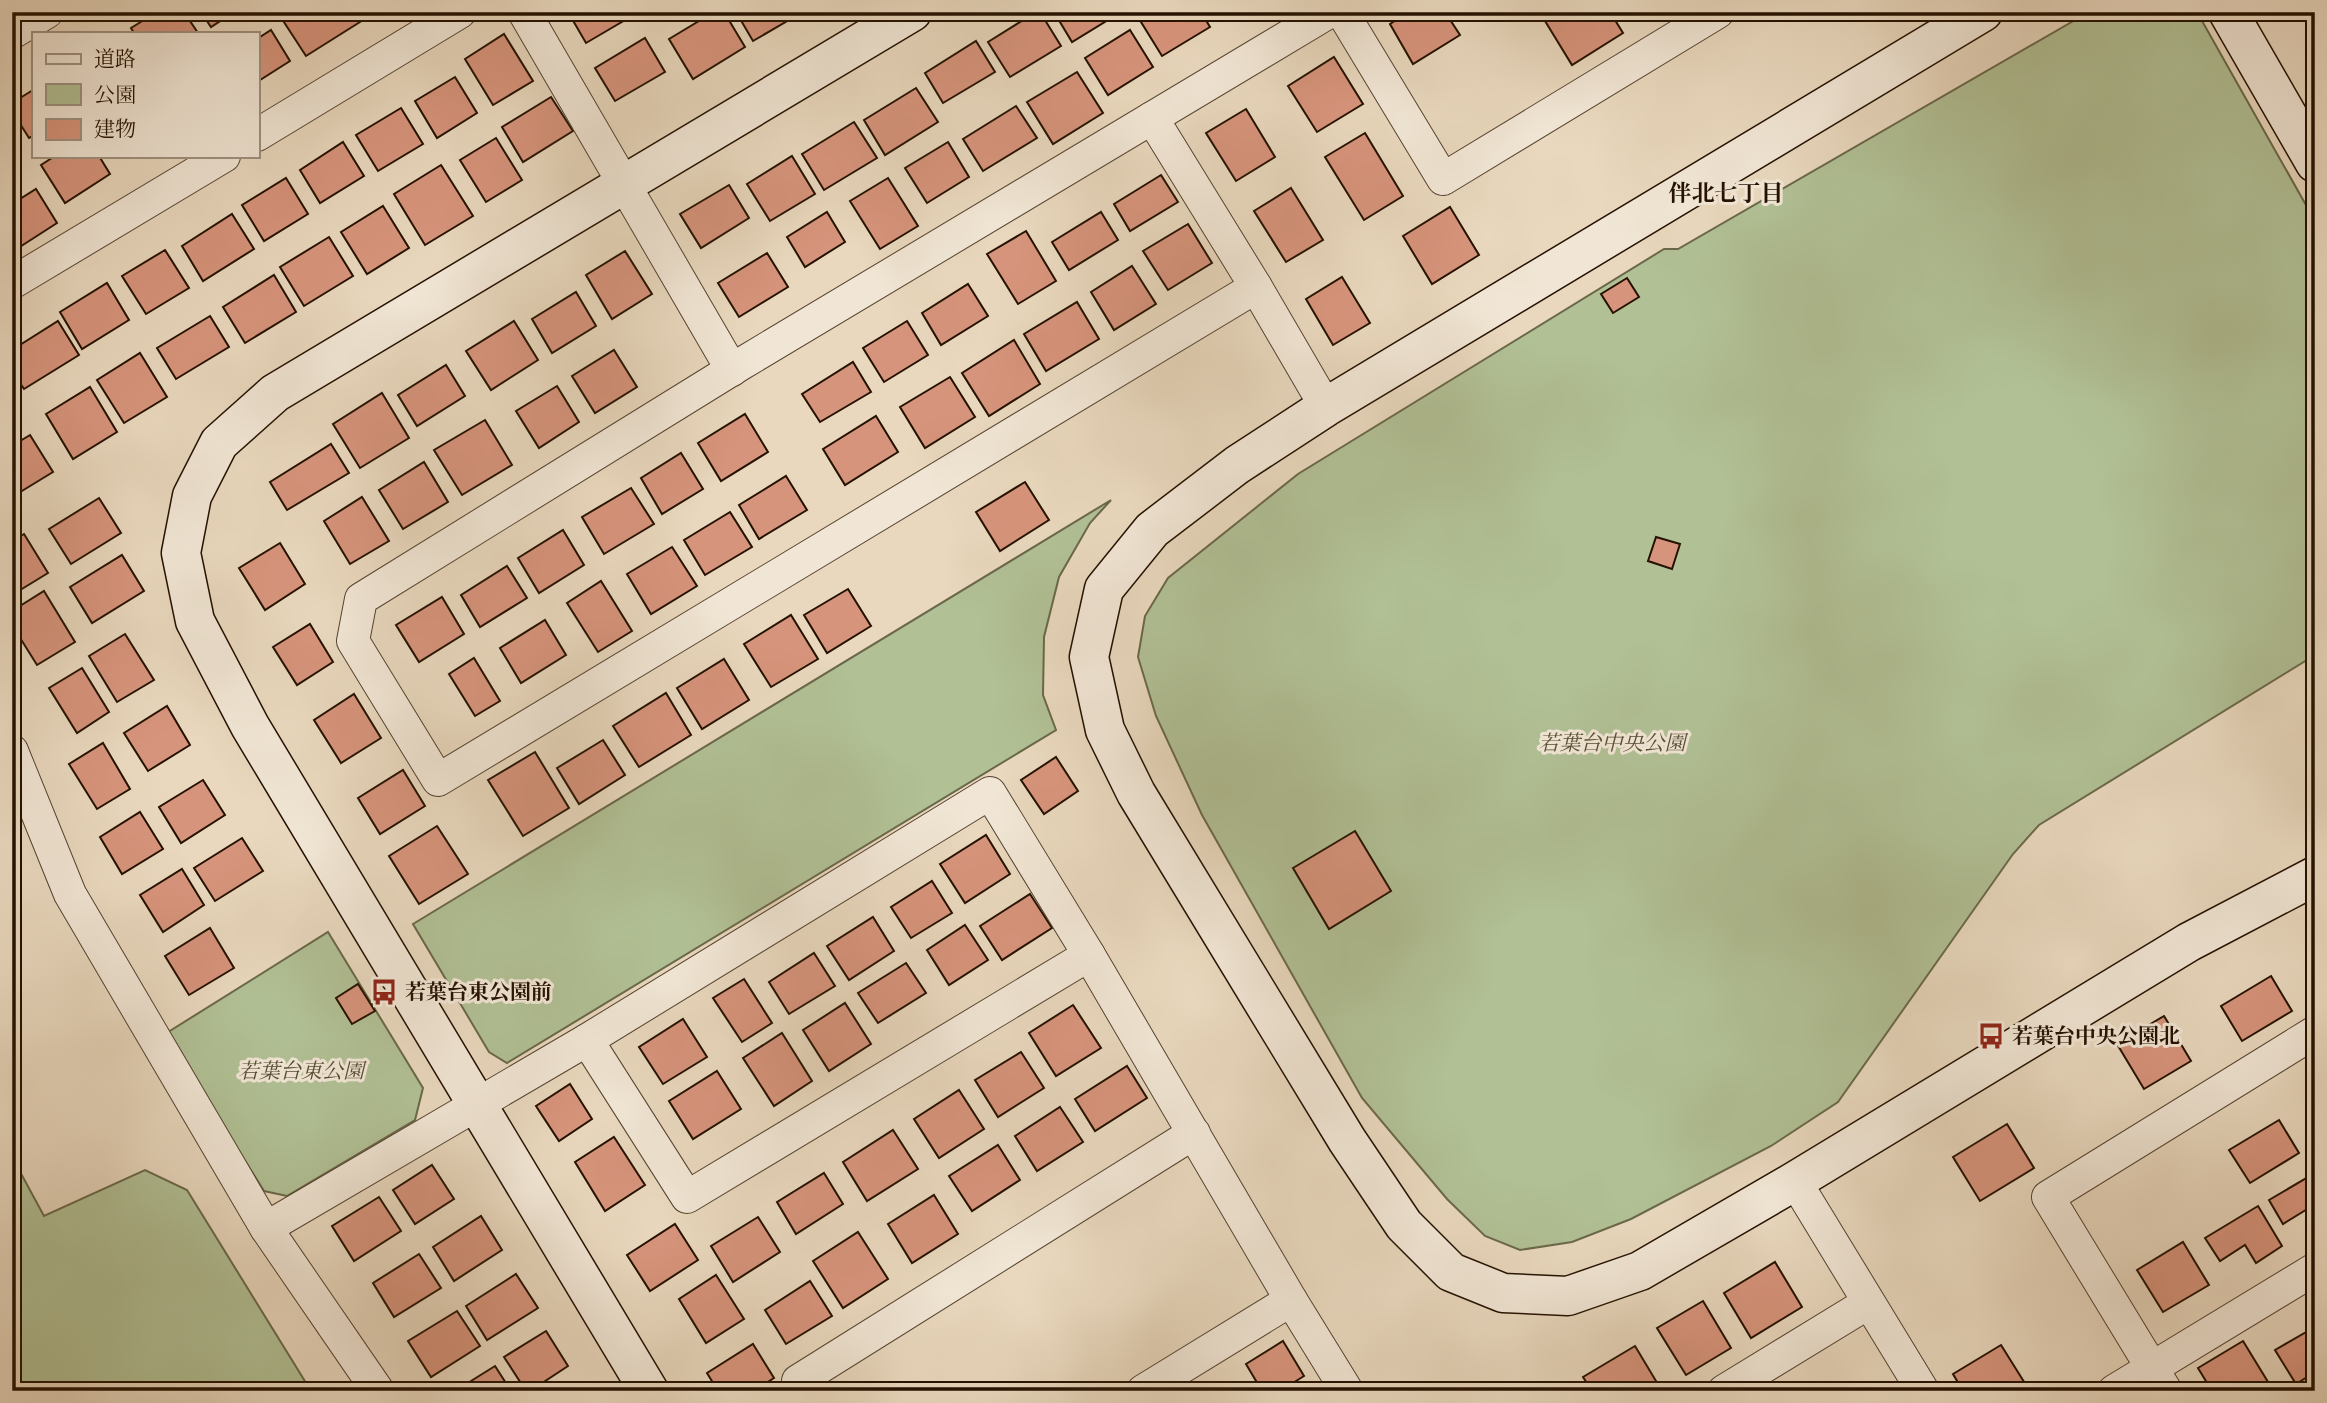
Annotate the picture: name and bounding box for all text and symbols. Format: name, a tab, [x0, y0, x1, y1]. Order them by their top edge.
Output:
legend	[32, 32, 259, 158]
text: 道路	[94, 47, 136, 73]
text: 公園	[94, 83, 136, 109]
text: 建物	[94, 117, 136, 143]
district label: 伴北七丁目	[1669, 180, 1784, 209]
park label: 若葉台中央公園	[1539, 731, 1688, 757]
bus stop icon: 若葉台東公園前	[369, 977, 399, 1007]
place label: 若葉台東公園前	[405, 980, 552, 1006]
bus stop icon: 若葉台中央公園北	[1976, 1021, 2006, 1051]
place label: 若葉台中央公園北	[2012, 1024, 2180, 1050]
park label: 若葉台東公園	[238, 1059, 367, 1085]

